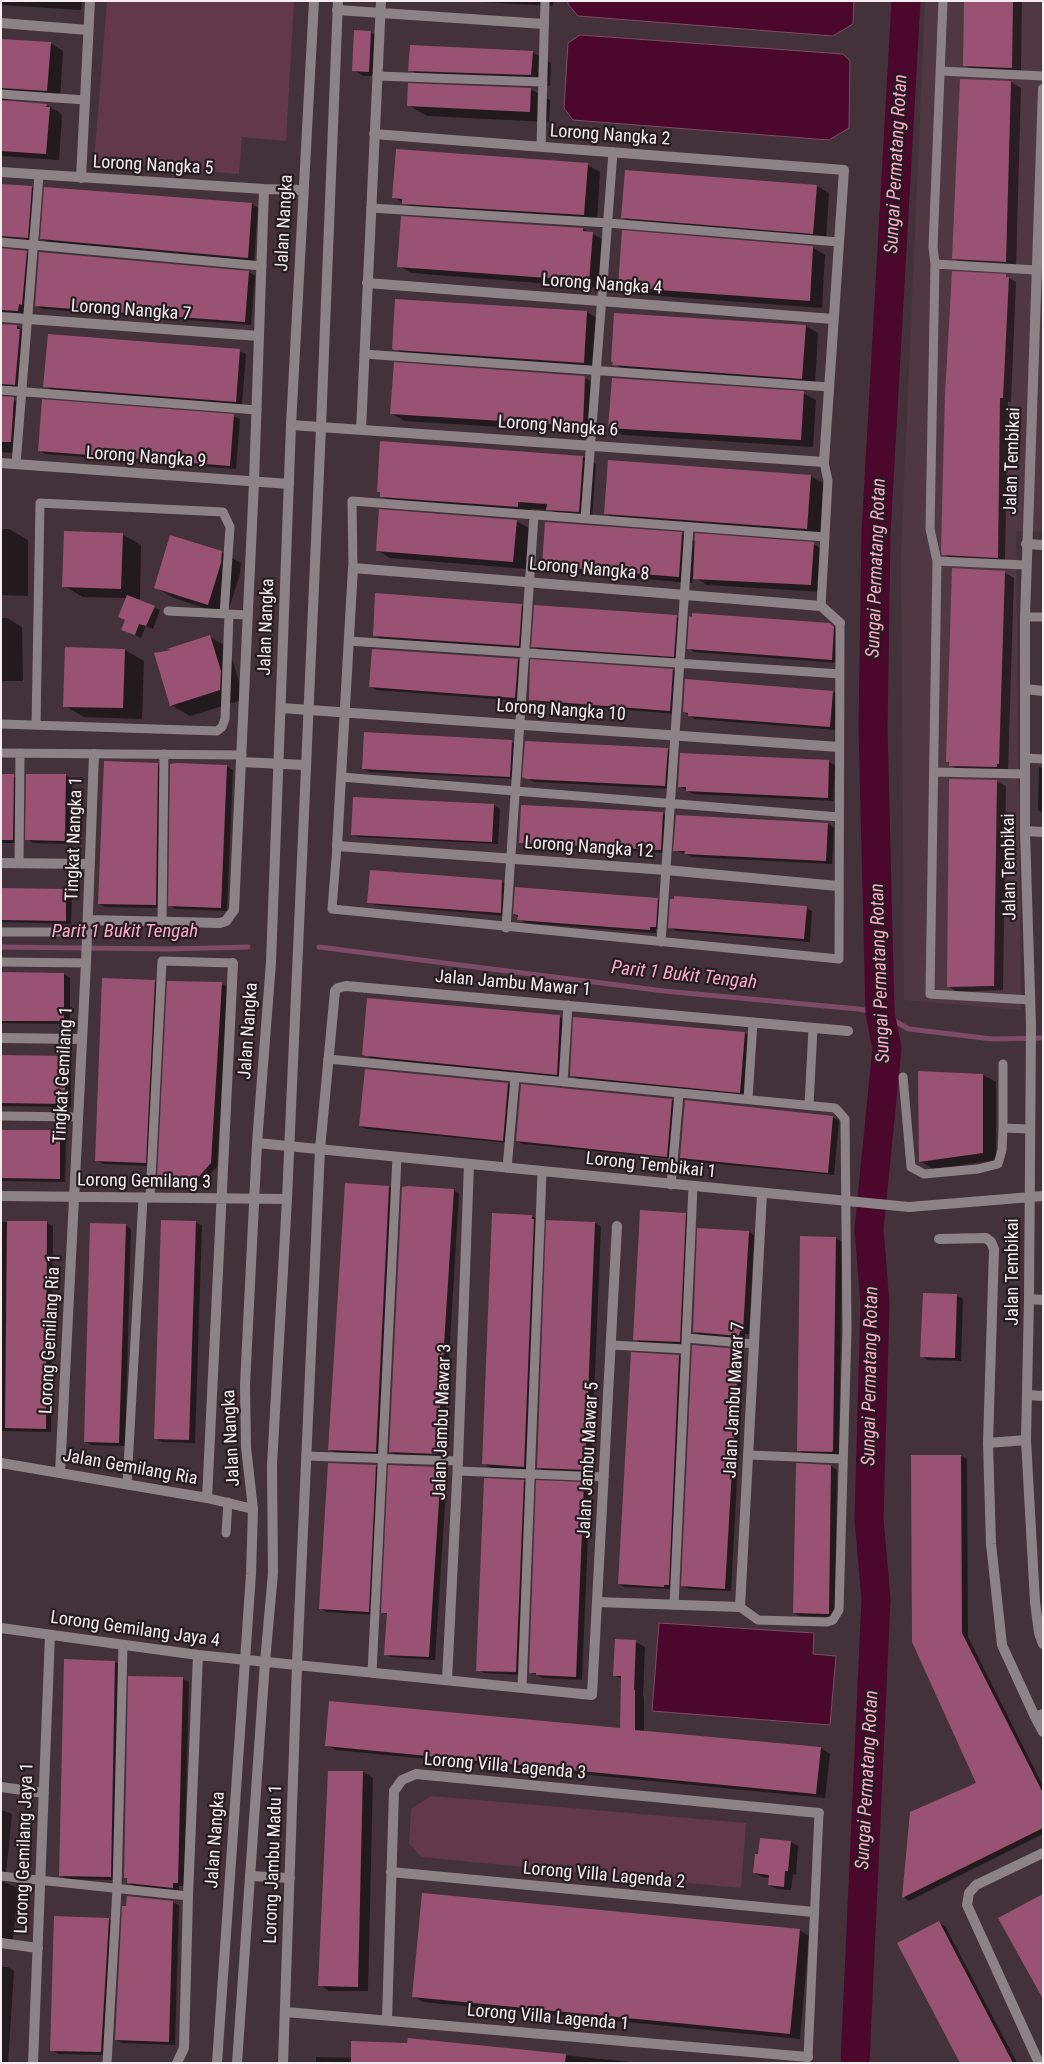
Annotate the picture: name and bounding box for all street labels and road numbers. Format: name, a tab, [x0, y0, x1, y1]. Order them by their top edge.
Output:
street label: Lorong Nangka 2	[549, 121, 671, 151]
street label: Lorong Nangka 5	[92, 152, 214, 180]
street label: Jalan Nangka	[272, 174, 298, 272]
street label: Lorong Nangka 4	[541, 270, 663, 300]
street label: Lorong Nangka 7	[70, 296, 192, 326]
street label: Jalan Tembikai	[1000, 407, 1026, 515]
street label: Lorong Nangka 6	[497, 412, 619, 442]
street label: Lorong Nangka 9	[85, 443, 207, 473]
street label: Lorong Nangka 8	[528, 554, 650, 586]
street label: Jalan Nangka	[255, 578, 279, 676]
street label: Lorong Nangka 10	[496, 696, 626, 726]
street label: Tingkat Nangka 1	[62, 776, 88, 902]
street label: Jalan Tembikai	[998, 813, 1022, 921]
street label: Lorong Nangka 12	[524, 833, 654, 863]
street label: Jalan Jambu Mawar 1	[434, 966, 592, 1002]
street label: Jalan Nangka	[235, 982, 263, 1080]
street label: Tingkat Gemilang 1	[50, 1006, 78, 1144]
street label: Lorong Tembikai 1	[585, 1148, 717, 1184]
street label: Lorong Gemilang 3	[77, 1170, 211, 1194]
street label: Jalan Tembikai	[1002, 1218, 1024, 1326]
street label: Lorong Gemilang Ria 1	[36, 1253, 66, 1415]
street label: Jalan Jambu Mawar 7	[720, 1321, 750, 1479]
street label: Jalan Jambu Mawar 3	[429, 1343, 457, 1501]
street label: Jalan Jambu Mawar 5	[574, 1381, 604, 1539]
street label: Jalan Nangka	[219, 1389, 245, 1487]
street label: Jalan Gemilang Ria	[61, 1446, 199, 1490]
street label: Lorong Gemilang Jaya 4	[49, 1607, 221, 1653]
street label: Lorong Villa Lagenda 3	[423, 1749, 587, 1785]
street label: Lorong Gemilang Jaya 1	[11, 1762, 39, 1934]
street label: Lorong Jambu Madu 1	[260, 1784, 288, 1944]
street label: Jalan Nangka	[202, 1791, 230, 1889]
street label: Lorong Villa Lagenda 2	[522, 1858, 686, 1894]
street label: Lorong Villa Lagenda 1	[466, 2000, 630, 2036]

